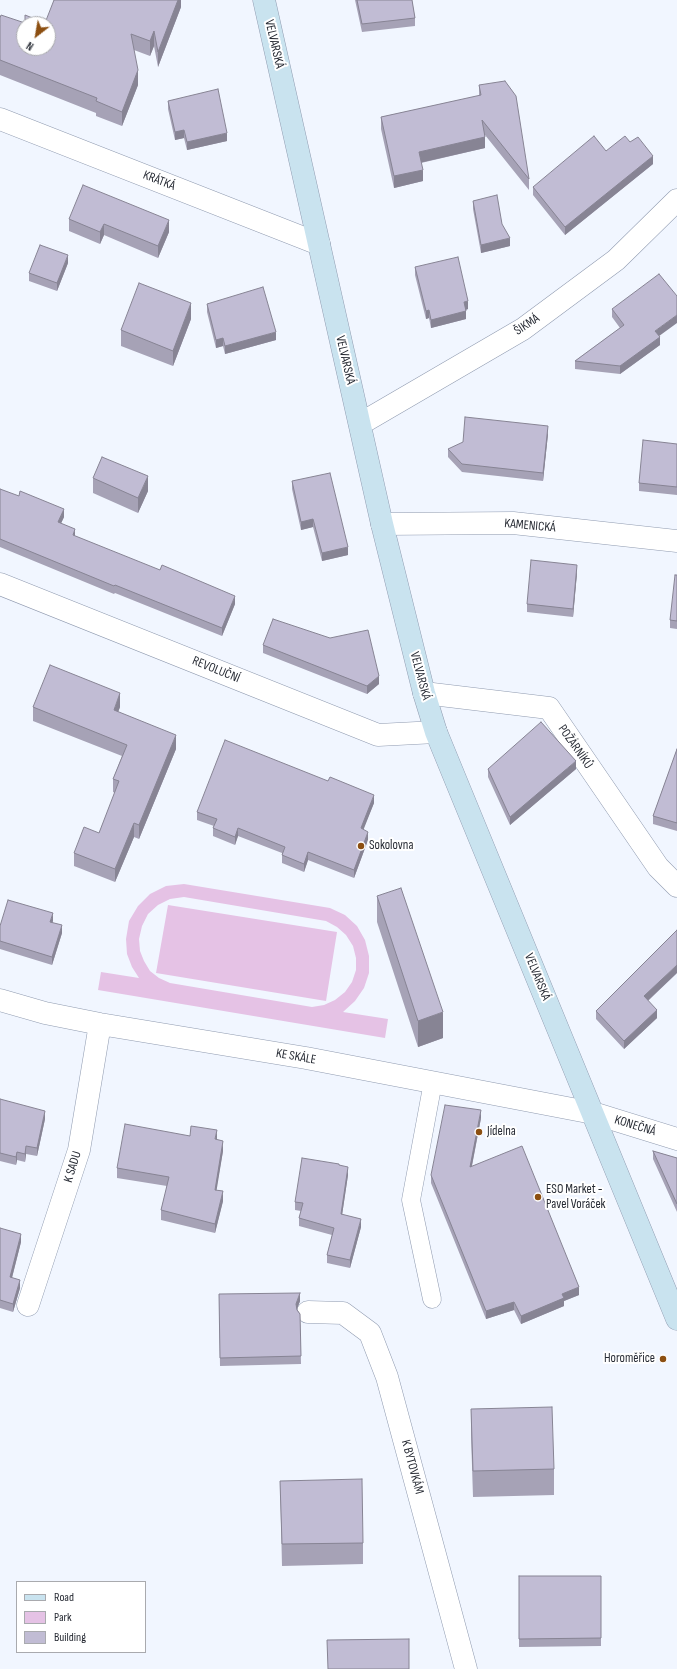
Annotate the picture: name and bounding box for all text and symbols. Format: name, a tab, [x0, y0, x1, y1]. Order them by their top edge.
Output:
north arrow	[16, 16, 56, 56]
street label: VELVARSKÁ	[261, 18, 287, 70]
text: N	[24, 39, 36, 53]
street label: KRÁTKÁ	[141, 168, 177, 194]
street label: ŠIKMÁ	[511, 311, 543, 339]
street label: VELVARSKÁ	[332, 334, 358, 386]
street label: KAMENICKÁ	[504, 516, 556, 536]
street label: VELVARSKÁ	[406, 650, 434, 702]
street label: REVOLUČNÍ	[190, 653, 242, 687]
street label: POŽÁRNÍKŮ	[554, 722, 596, 772]
place label: Sokolovna	[369, 838, 413, 854]
marker: Sokolovna	[356, 841, 366, 851]
street label: VELVARSKÁ	[521, 951, 553, 1003]
street label: KE SKÁLE	[275, 1046, 317, 1068]
street label: KONEČNÁ	[612, 1112, 658, 1140]
place label: Jídelna	[487, 1124, 516, 1140]
marker: Jídelna	[474, 1127, 484, 1137]
street label: K SADU	[61, 1149, 85, 1185]
place label: ESO Market - Pavel Voráček	[546, 1182, 606, 1213]
marker: ESO Market - Pavel Voráček	[533, 1192, 543, 1202]
place label: Horoměřice	[604, 1351, 655, 1367]
marker: Horoměřice	[658, 1354, 668, 1364]
street label: K BYTOVKÁM	[397, 1438, 427, 1496]
legend	[16, 1581, 146, 1653]
text: Road	[54, 1590, 74, 1605]
text: Park	[54, 1610, 72, 1625]
text: Building	[54, 1630, 86, 1645]

